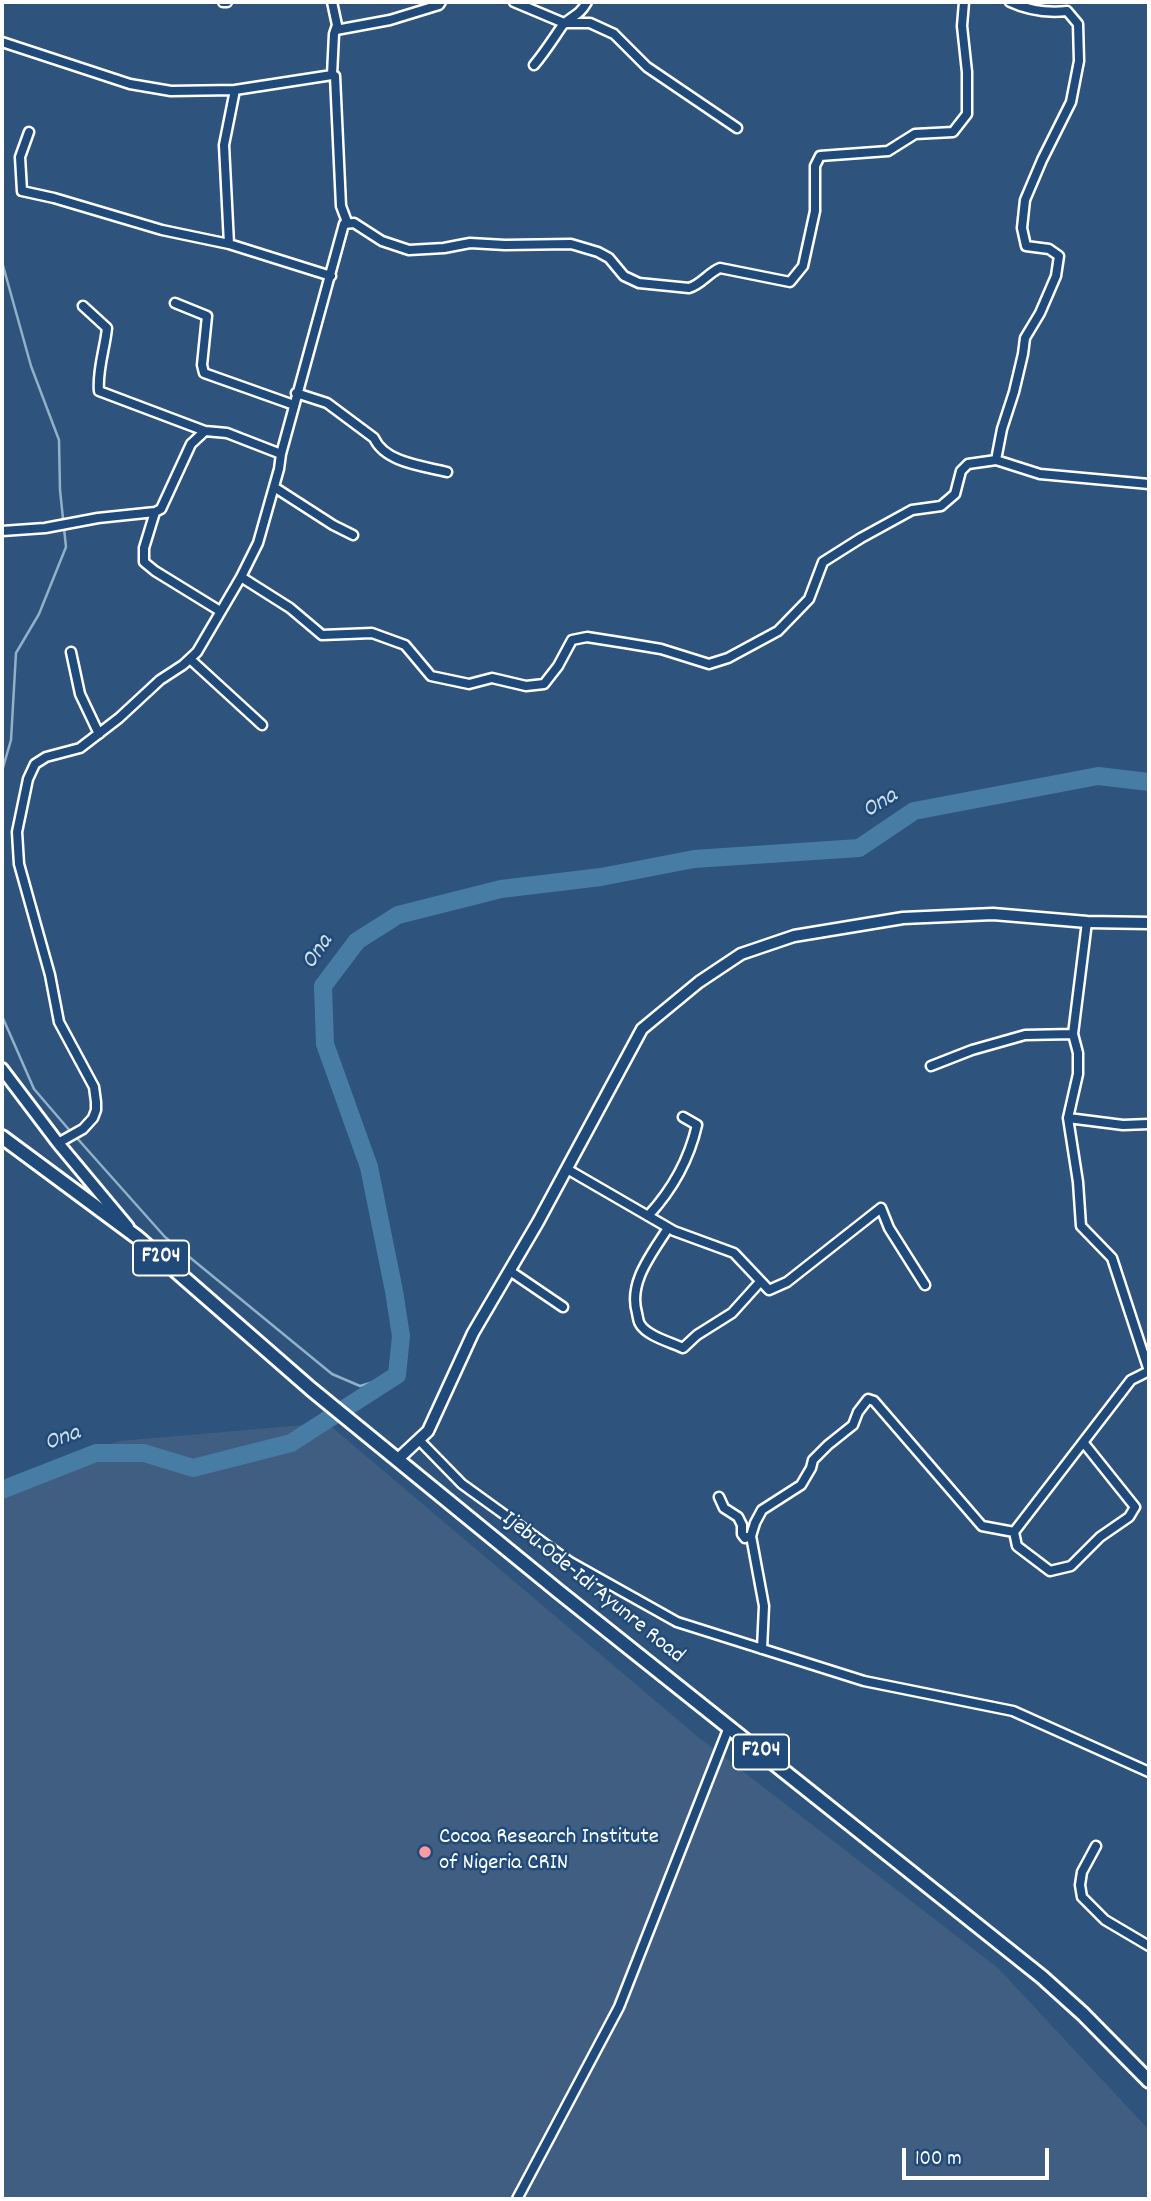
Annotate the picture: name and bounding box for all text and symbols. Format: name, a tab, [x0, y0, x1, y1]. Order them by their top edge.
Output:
water label: Ona	[858, 783, 904, 827]
water label: Ona	[297, 930, 341, 976]
road number: F204	[133, 1240, 189, 1276]
water label: Ona	[41, 1420, 85, 1460]
street label: Ijebu Ode-Idi Ayunre Road	[495, 1507, 689, 1671]
road number: F204	[733, 1734, 789, 1770]
place label: Cocoa Research Institute of Nigeria CRIN	[439, 1825, 659, 1879]
marker: Cocoa Research Institute of Nigeria CRIN	[417, 1844, 433, 1860]
scale bar	[906, 2134, 1053, 2178]
text: 100 m	[915, 2145, 962, 2175]

